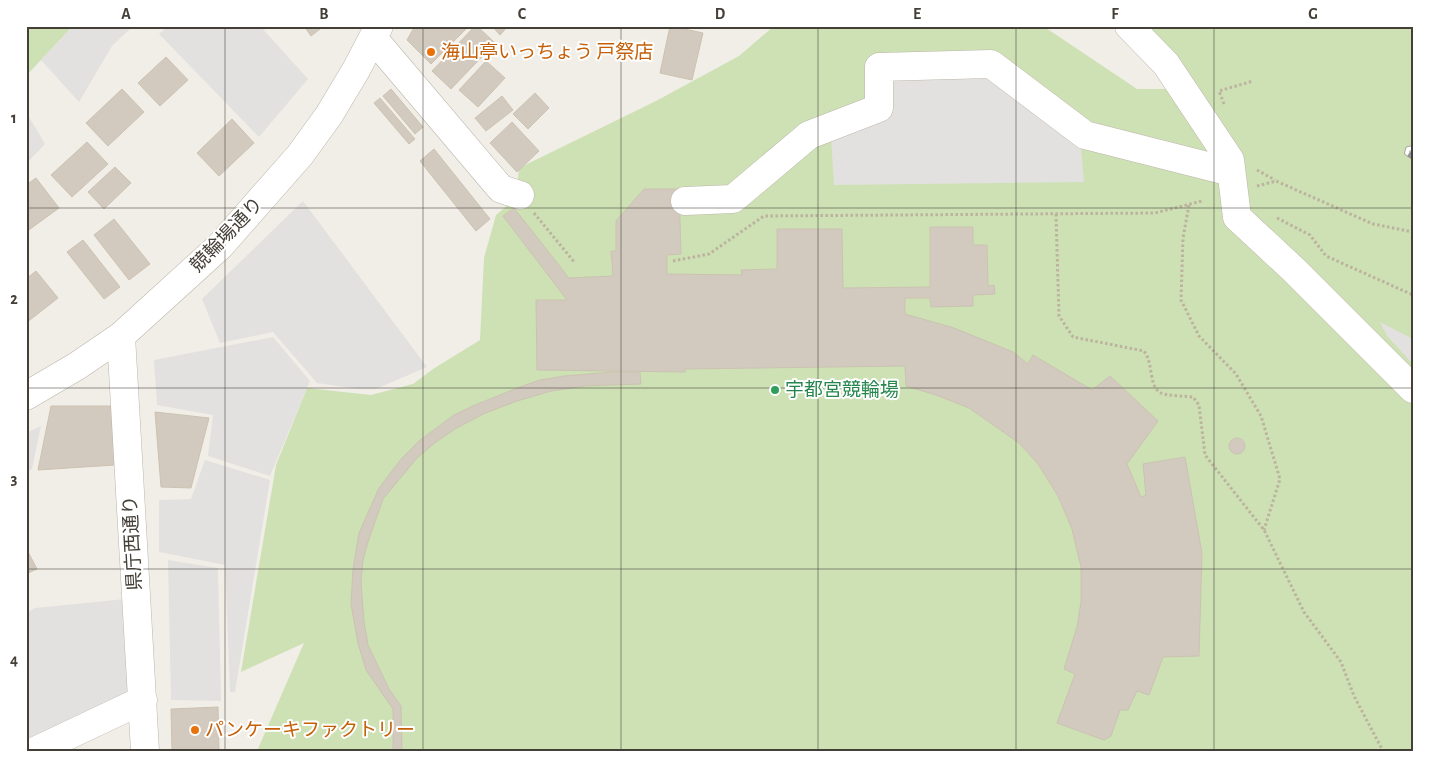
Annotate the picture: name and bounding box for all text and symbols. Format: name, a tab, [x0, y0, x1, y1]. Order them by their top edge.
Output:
text: A	[121, 6, 131, 22]
text: B	[319, 6, 329, 22]
text: C	[518, 6, 527, 22]
text: D	[715, 6, 726, 22]
text: E	[913, 6, 921, 22]
text: F	[1111, 6, 1119, 22]
text: G	[1308, 6, 1318, 22]
place label: 海山亭いっちょう 戸祭店	[441, 41, 653, 62]
marker: 海山亭いっちょう 戸祭店	[425, 46, 437, 58]
text: 1	[11, 110, 17, 126]
street label: 競輪場通り	[186, 193, 267, 276]
text: 2	[10, 291, 18, 307]
place label: 宇都宮競輪場	[785, 379, 899, 400]
marker: 宇都宮競輪場	[769, 384, 781, 396]
text: 3	[11, 471, 18, 487]
street label: 県庁西通り	[119, 495, 145, 591]
text: 4	[10, 652, 18, 668]
place label: パンケーキファクトリー	[205, 720, 415, 740]
marker: パンケーキファクトリー	[189, 724, 201, 736]

